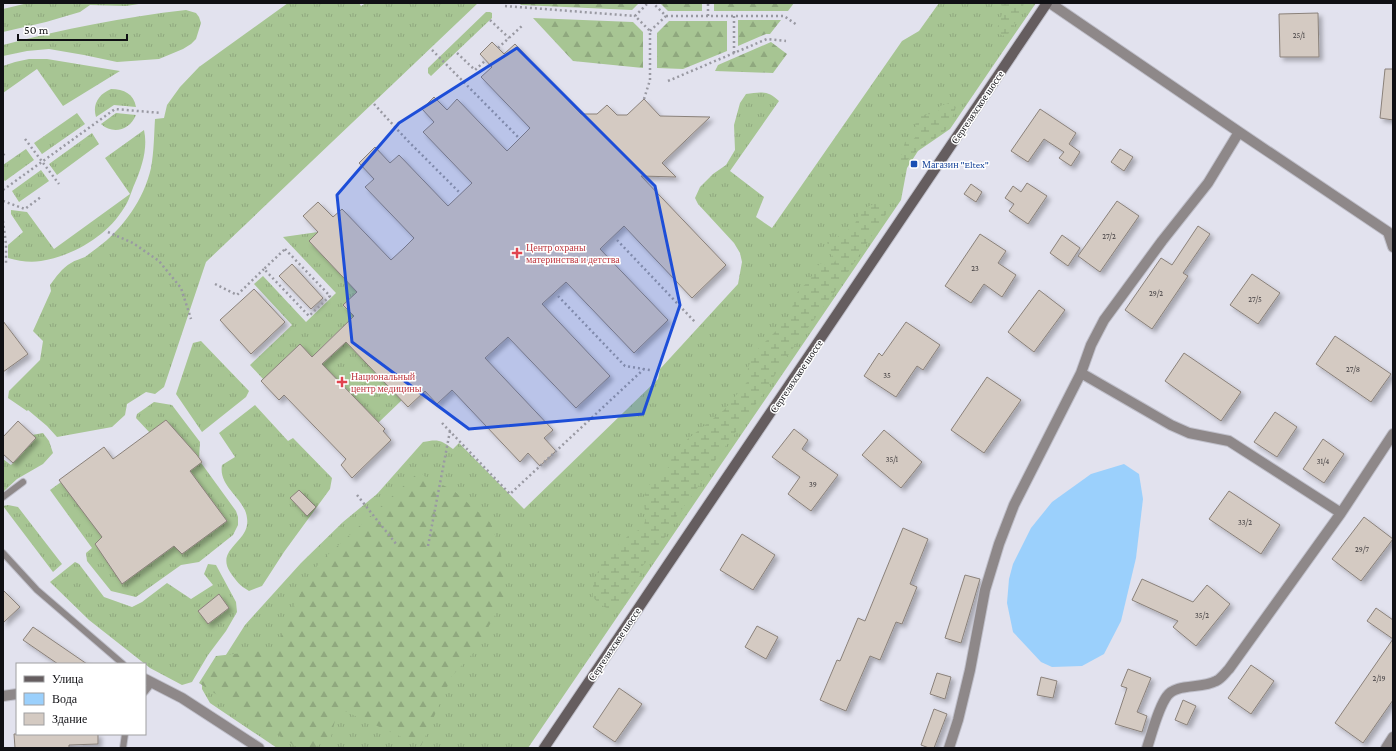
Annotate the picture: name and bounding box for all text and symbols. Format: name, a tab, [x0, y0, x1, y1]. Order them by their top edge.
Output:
scale bar	[18, 16, 127, 42]
text: 50 m	[24, 23, 49, 37]
house number: 25/1	[1293, 31, 1306, 40]
street label: Сергеляхское шоссе	[949, 68, 1006, 146]
marker: Магазин "Eltex"	[909, 159, 919, 169]
place label: Магазин "Eltex"	[922, 159, 989, 170]
house number: 27/2	[1102, 232, 1116, 241]
place label: Центр охраны материнства и детства	[526, 242, 620, 265]
marker: Центр охраны материнства и детства	[511, 247, 523, 259]
house number: 23	[971, 264, 979, 273]
house number: 29/2	[1149, 289, 1163, 298]
house number: 27/5	[1248, 295, 1262, 304]
street label: Сергеляхское шоссе	[768, 337, 825, 415]
house number: 27/8	[1346, 365, 1360, 374]
place label: Национальный центр медицины	[351, 371, 422, 394]
house number: 35	[883, 371, 891, 380]
marker: Национальный центр медицины	[336, 376, 348, 388]
house number: 35/1	[886, 455, 899, 464]
house number: 31/4	[1317, 457, 1329, 466]
house number: 39	[809, 480, 817, 489]
house number: 33/2	[1238, 518, 1252, 527]
house number: 29/7	[1355, 545, 1369, 554]
street label: Сергеляхское шоссе	[586, 605, 643, 683]
house number: 35/2	[1195, 611, 1209, 620]
legend	[16, 663, 146, 735]
text: Улица	[52, 672, 84, 686]
house number: 2/19	[1372, 674, 1386, 683]
text: Вода	[52, 692, 78, 706]
text: Здание	[52, 712, 87, 726]

